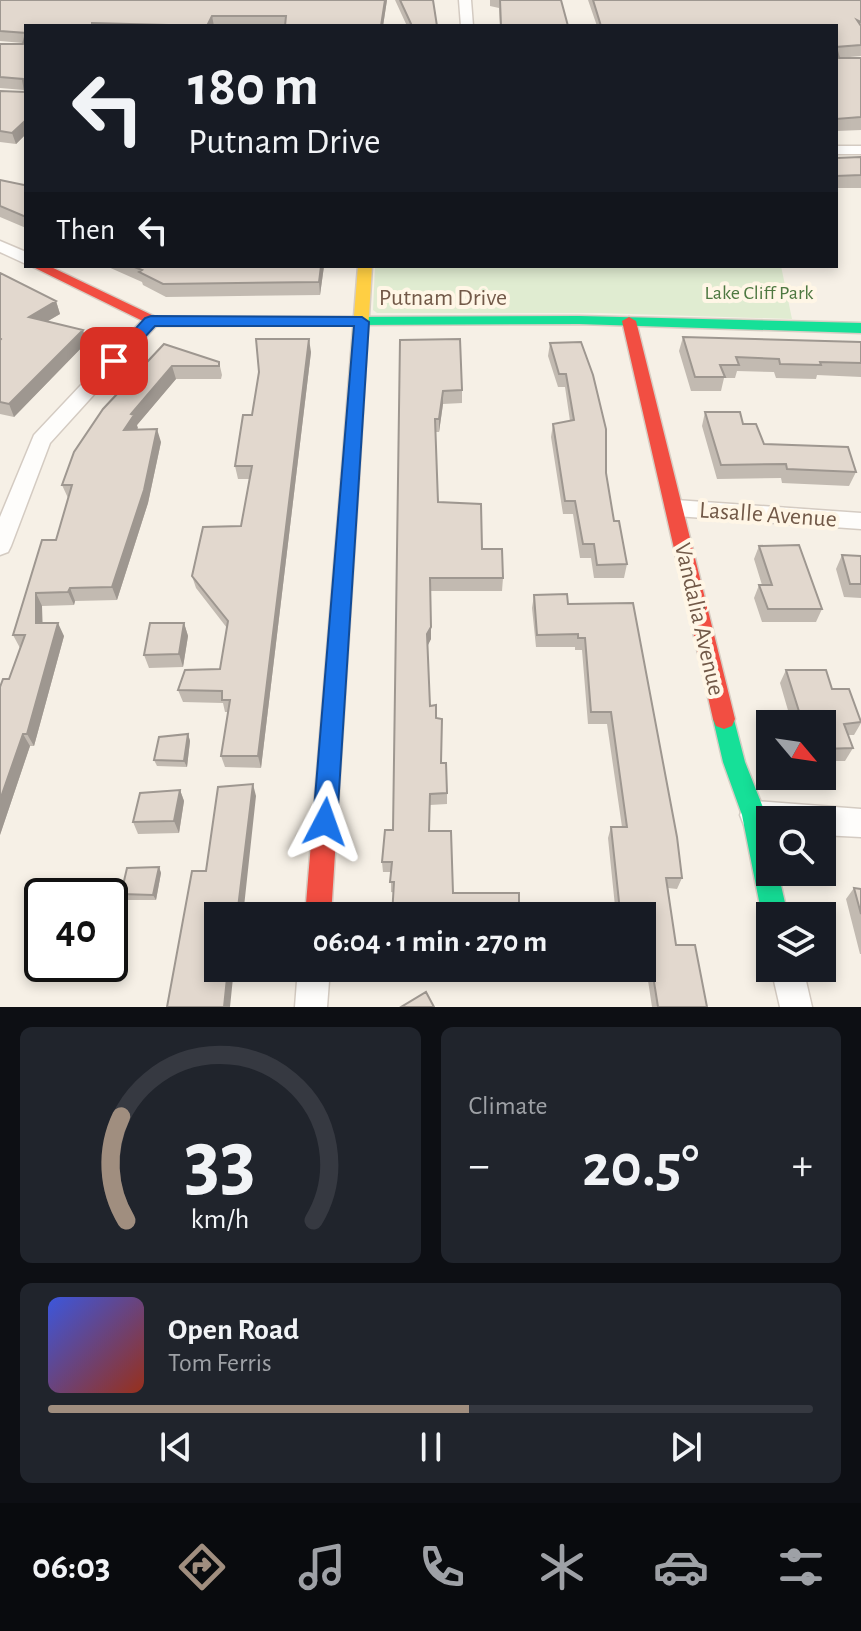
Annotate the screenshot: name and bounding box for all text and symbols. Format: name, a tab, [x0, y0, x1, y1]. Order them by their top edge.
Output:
icon: left	[56, 56, 160, 160]
text: 180 m	[188, 59, 319, 115]
text: Putnam Drive	[188, 124, 381, 160]
icon: left	[131, 208, 175, 252]
text: Then	[56, 215, 115, 245]
park label: Lake Cliff Park	[705, 283, 813, 303]
street label: Putnam Drive	[379, 286, 507, 310]
pin	[80, 327, 148, 395]
icon: arrive	[92, 339, 136, 383]
street label: Lasalle Avenue	[698, 498, 838, 532]
street label: Vandalia Avenue	[670, 541, 728, 698]
north arrow	[756, 710, 836, 790]
map controls	[756, 710, 836, 982]
position arrow	[283, 780, 367, 864]
button: search	[756, 806, 836, 886]
speed limit sign: 40	[24, 878, 128, 982]
button: layers	[756, 902, 836, 982]
text: 06:04 · 1 min · 270 m	[313, 927, 547, 957]
text: Climate	[469, 1093, 547, 1119]
text: 33	[184, 1120, 256, 1204]
text: 20.5°	[582, 1137, 699, 1197]
text: −	[469, 1144, 490, 1188]
text: +	[792, 1144, 813, 1188]
text: km/h	[191, 1205, 250, 1234]
text: Open Road	[168, 1315, 299, 1345]
text: Tom Ferris	[168, 1350, 272, 1376]
icon: previous	[154, 1425, 198, 1469]
icon: pause	[409, 1425, 453, 1469]
icon: next	[664, 1425, 708, 1469]
icon: directions	[174, 1539, 230, 1595]
icon: music	[294, 1539, 350, 1595]
icon: phone	[414, 1539, 470, 1595]
icon: climate	[534, 1539, 590, 1595]
icon: car	[653, 1539, 709, 1595]
icon: filters	[773, 1539, 829, 1595]
text: 06:03	[32, 1549, 111, 1585]

